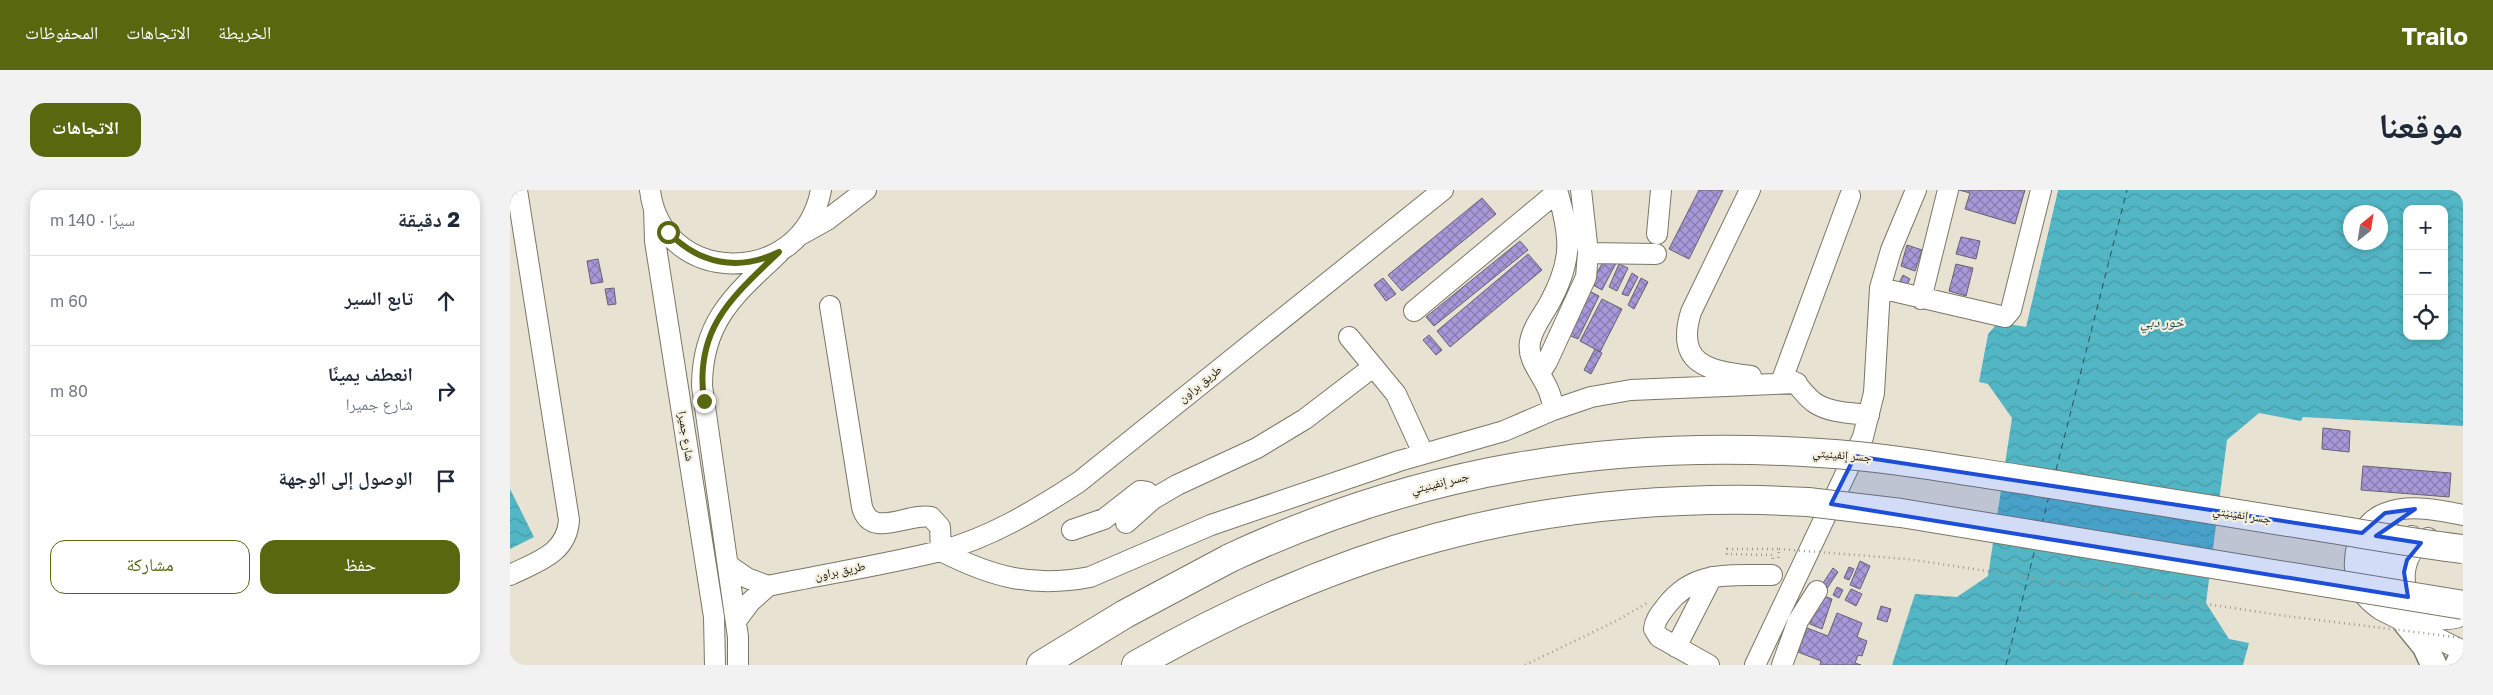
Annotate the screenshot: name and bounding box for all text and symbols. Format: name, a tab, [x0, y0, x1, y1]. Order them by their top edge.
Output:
text: المحفوظات	[25, 21, 98, 43]
text: الاتجاهات	[126, 21, 190, 43]
text: الخريطة	[218, 21, 271, 43]
text: Trailo	[2402, 21, 2468, 50]
button: الاتجاهات	[30, 103, 141, 157]
text: موقعنا	[2378, 104, 2463, 146]
north arrow	[2343, 205, 2388, 250]
map controls	[2403, 205, 2448, 340]
button: +	[2403, 205, 2448, 250]
text: 2 دقيقة	[398, 206, 460, 232]
text: سيرًا · 140 m	[50, 210, 135, 230]
route start	[657, 221, 680, 244]
button: −	[2403, 250, 2448, 295]
text: تابع السير	[345, 286, 413, 309]
icon: ahead	[432, 287, 460, 315]
text: 60 m	[50, 291, 88, 311]
button: locate	[2403, 295, 2448, 340]
water label: خور دبي	[2140, 313, 2185, 334]
text: انعطف يمينًا	[328, 362, 413, 385]
street label: طريق براون	[1175, 362, 1225, 406]
icon: right	[432, 377, 460, 405]
text: 80 m	[50, 381, 88, 401]
route end	[693, 390, 716, 413]
text: شارع جميرا	[346, 394, 413, 414]
street label: شارع جميرا	[674, 410, 698, 462]
street label: جسر إنفينيتي	[1812, 444, 1872, 468]
text: الوصول إلى الوجهة	[279, 466, 413, 489]
icon: arrive	[432, 467, 460, 495]
street label: جسر إنفينيتي	[1409, 468, 1471, 500]
street label: جسر إنفينيتي	[2211, 502, 2273, 530]
button: مشاركة	[50, 540, 250, 594]
button: حفظ	[260, 540, 460, 594]
street label: طريق براون	[813, 558, 867, 584]

